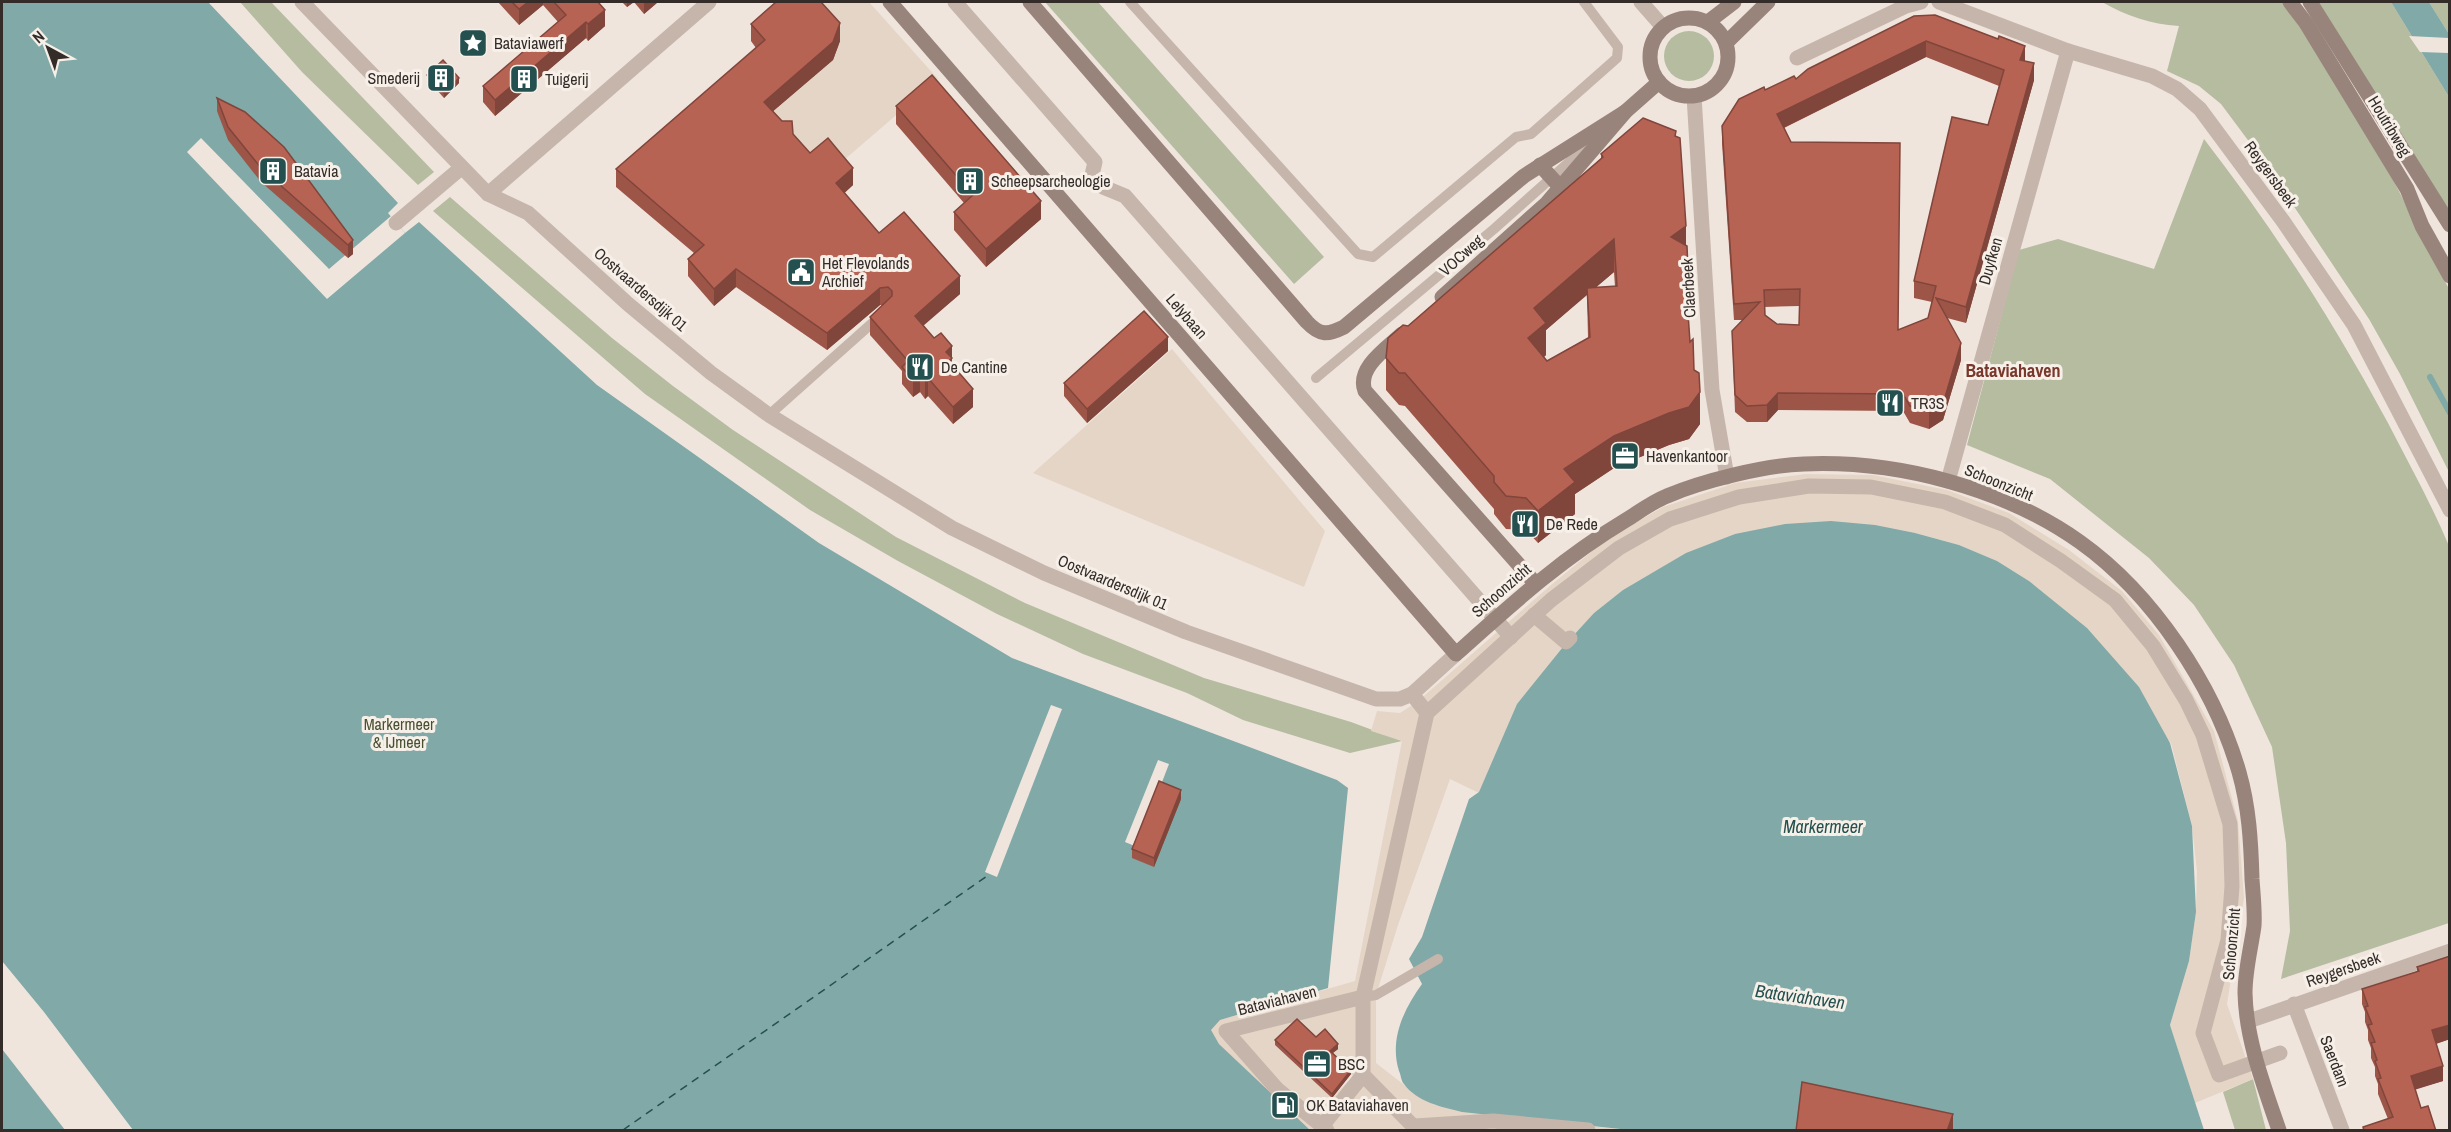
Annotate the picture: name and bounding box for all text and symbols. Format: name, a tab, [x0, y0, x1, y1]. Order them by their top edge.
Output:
north arrow	[18, 18, 78, 78]
text: N	[27, 25, 49, 48]
place icon: Bataviawerf	[457, 27, 489, 59]
place label: Bataviawerf	[494, 32, 564, 54]
building icon: Smederij	[425, 62, 457, 94]
building icon: Tuigerij	[508, 63, 540, 95]
place label: Smederij	[368, 67, 420, 89]
place label: Tuigerij	[545, 68, 588, 90]
street label: Houtribweg	[2363, 92, 2417, 161]
street label: Reygersbeek	[2239, 136, 2303, 212]
building icon: Batavia	[257, 155, 289, 187]
place label: Batavia	[294, 160, 339, 182]
building icon: Scheepsarcheologie	[954, 165, 986, 197]
place label: Scheepsarcheologie	[991, 170, 1111, 192]
street label: VOCweg	[1434, 229, 1488, 281]
street label: Duyfken	[1973, 235, 2007, 287]
street label: Oostvaardersdijk 01	[589, 242, 693, 336]
place label: Het Flevolands Archief	[821, 252, 910, 292]
public building icon: Het Flevolands Archief	[785, 256, 817, 288]
street label: Claerbeek	[1675, 257, 1701, 318]
street label: Lelybaan	[1161, 289, 1213, 343]
restaurant icon: De Cantine	[904, 351, 936, 383]
place label: De Cantine	[941, 356, 1007, 378]
district label: Bataviahaven	[1965, 358, 2061, 383]
restaurant icon: TR3S	[1874, 387, 1906, 419]
place label: TR3S	[1911, 392, 1945, 414]
office icon: Havenkantoor	[1609, 440, 1641, 472]
place label: Havenkantoor	[1646, 445, 1728, 467]
street label: Schoonzicht	[1961, 458, 2037, 506]
restaurant icon: De Rede	[1509, 508, 1541, 540]
place label: De Rede	[1546, 513, 1598, 535]
street label: Oostvaardersdijk 01	[1055, 549, 1172, 615]
street label: Schoonzicht	[1467, 558, 1536, 622]
park label: Markermeer & IJmeer	[364, 713, 435, 753]
water label: Markermeer	[1783, 814, 1864, 839]
street label: Schoonzicht	[2217, 907, 2245, 981]
street label: Reygersbeek	[2303, 946, 2384, 992]
water label: Bataviahaven	[1754, 978, 1847, 1015]
street label: Bataviahaven	[1235, 980, 1319, 1020]
street label: Saerdam	[2315, 1032, 2355, 1090]
office icon: BSC	[1301, 1048, 1333, 1080]
place label: BSC	[1338, 1053, 1365, 1075]
fuel station icon: OK Bataviahaven	[1269, 1089, 1301, 1121]
place label: OK Bataviahaven	[1306, 1094, 1409, 1116]

